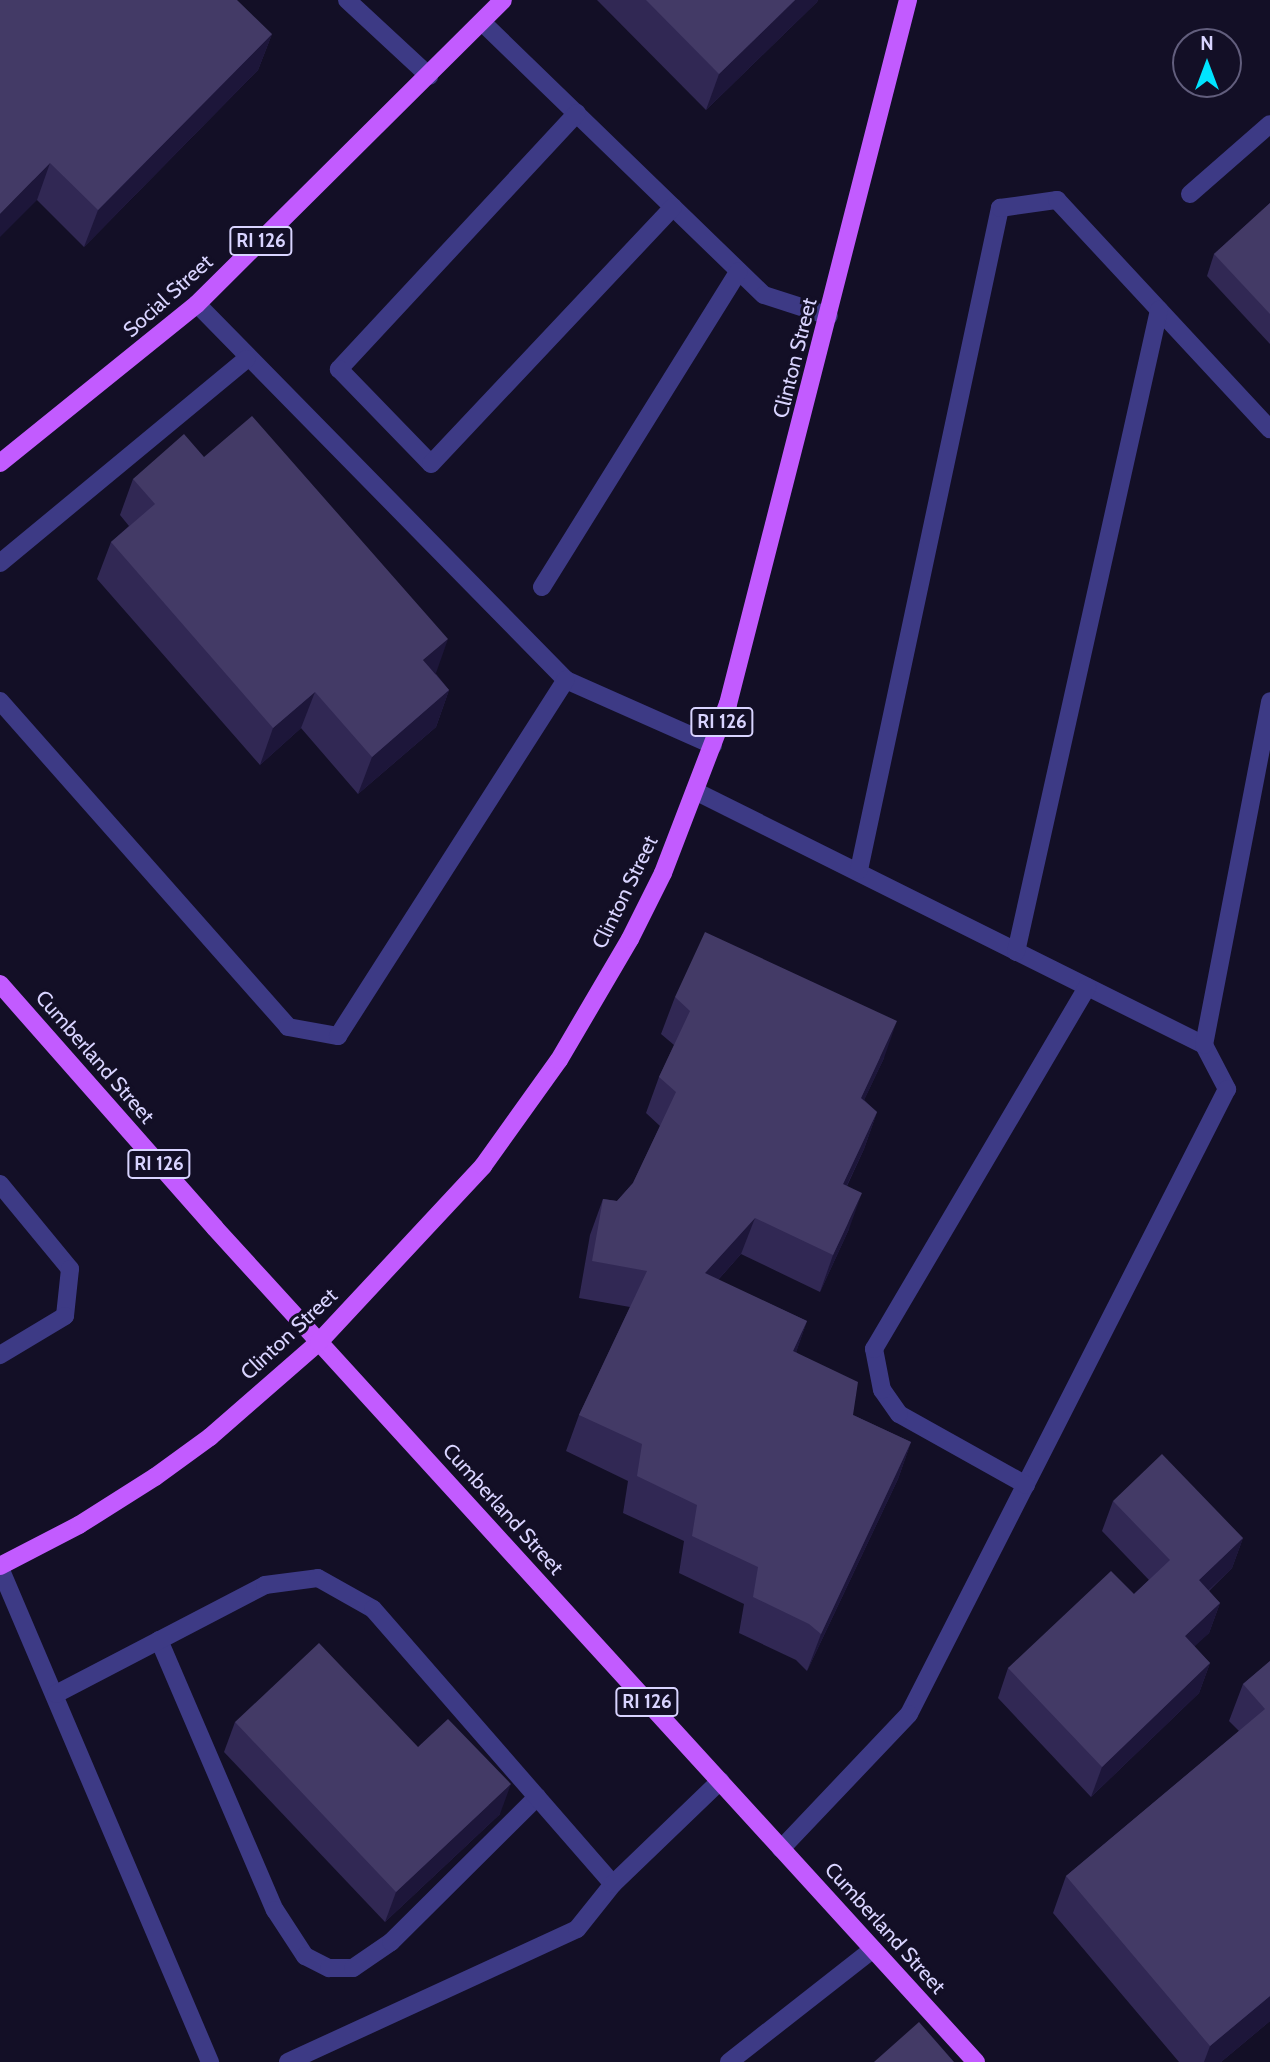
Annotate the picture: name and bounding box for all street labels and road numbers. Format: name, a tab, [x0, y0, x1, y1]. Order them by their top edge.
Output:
road number: RI 126	[228, 226, 294, 256]
street label: Social Street	[118, 249, 218, 343]
street label: Clinton Street	[768, 295, 822, 421]
road number: RI 126	[689, 706, 755, 737]
street label: Clinton Street	[587, 831, 663, 953]
street label: Cumberland Street	[30, 985, 160, 1129]
road number: RI 126	[126, 1148, 192, 1180]
street label: Clinton Street	[235, 1283, 343, 1385]
street label: Cumberland Street	[437, 1438, 569, 1580]
road number: RI 126	[614, 1686, 680, 1718]
street label: Cumberland Street	[819, 1857, 951, 1999]

